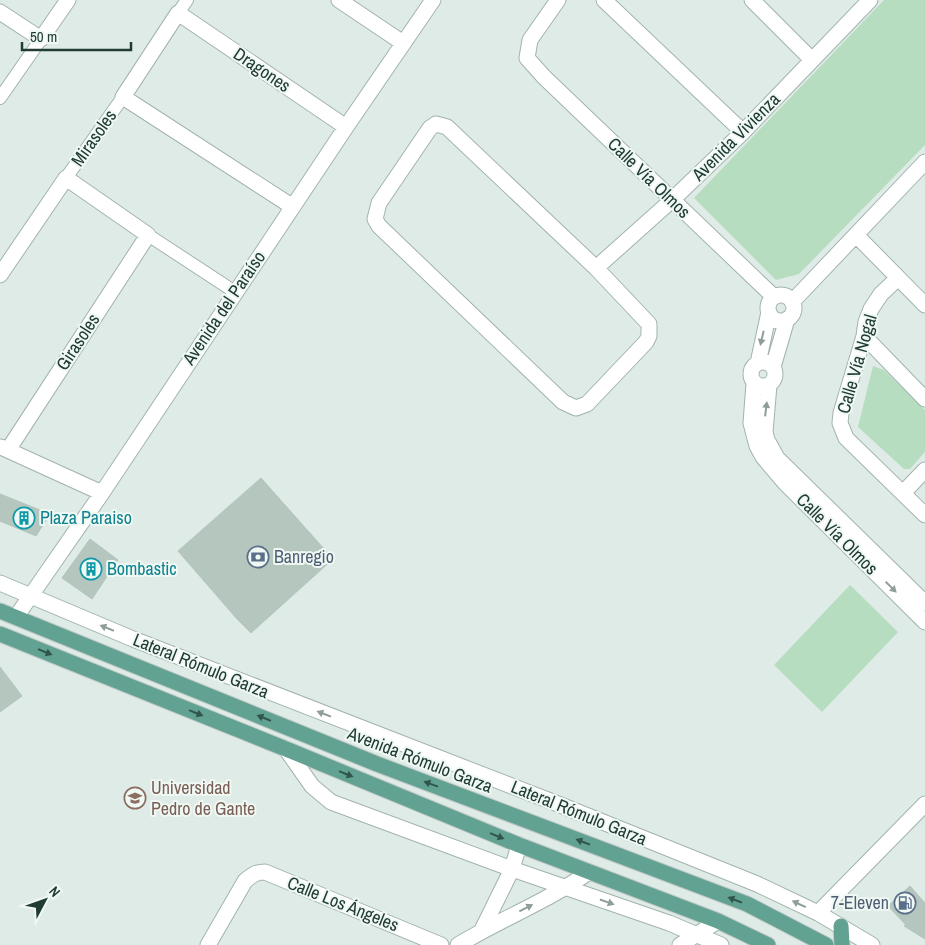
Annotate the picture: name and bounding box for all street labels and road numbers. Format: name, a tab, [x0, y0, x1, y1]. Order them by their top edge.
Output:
street label: Dragones	[229, 41, 296, 98]
street label: Avenida Vivienza	[685, 87, 785, 187]
street label: Mirasoles	[65, 104, 122, 171]
street label: Calle Vía Olmos	[602, 132, 696, 224]
street label: Avenida del Paraíso	[176, 246, 271, 371]
street label: Girasoles	[50, 308, 105, 375]
street label: Calle Vía Nogal	[830, 311, 883, 416]
street label: Calle Vía Olmos	[791, 487, 884, 580]
street label: Lateral Rómulo Garza	[130, 627, 273, 704]
street label: Avenida Rómulo Garza	[343, 720, 496, 799]
street label: Lateral Rómulo Garza	[508, 774, 651, 851]
street label: Calle Los Ángeles	[284, 870, 403, 937]

